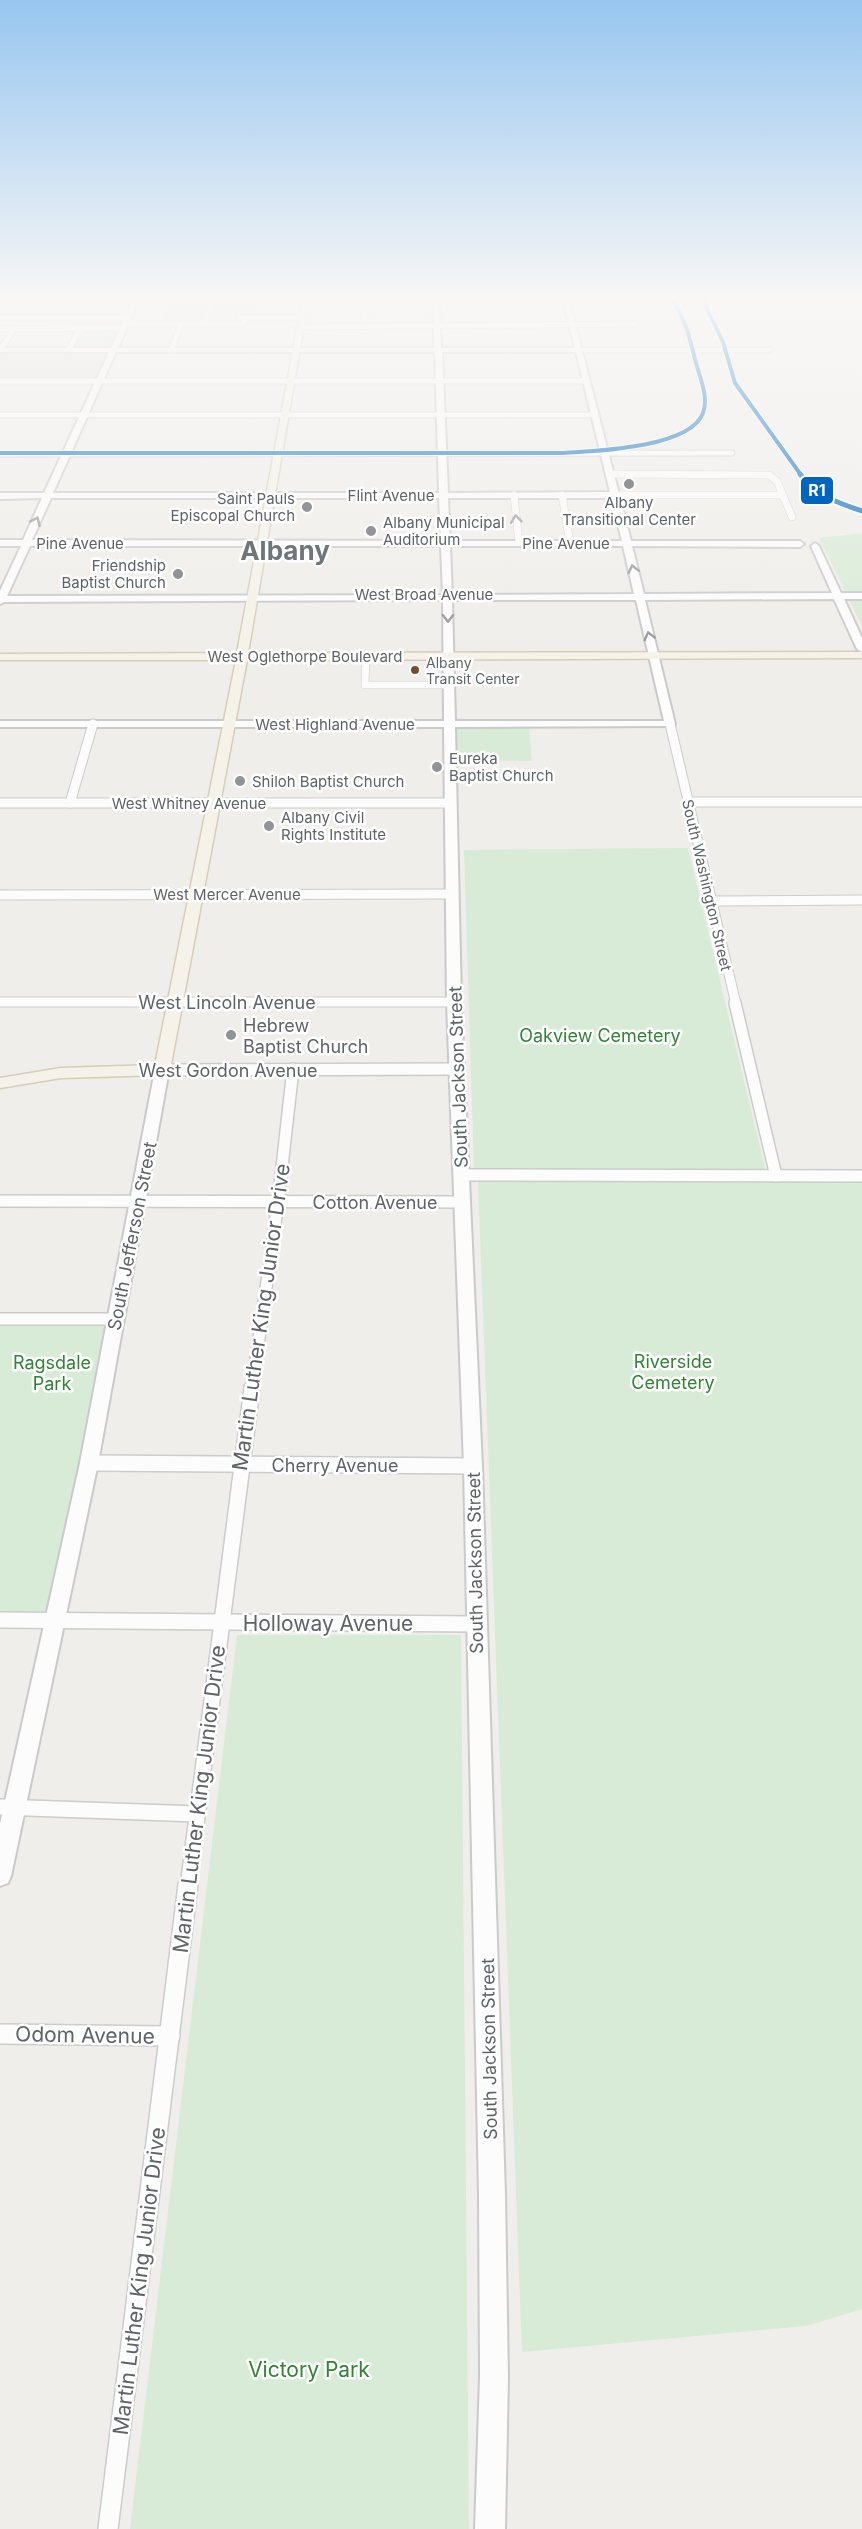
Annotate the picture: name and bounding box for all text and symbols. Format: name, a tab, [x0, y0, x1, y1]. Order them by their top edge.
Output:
line badge: R1	[800, 476, 834, 505]
marker: Albany Transitional Center	[622, 477, 636, 491]
text: R1	[808, 480, 826, 500]
street label: Flint Avenue	[348, 486, 434, 505]
place label: Saint Pauls Episcopal Church	[171, 489, 295, 525]
place label: Albany Transitional Center	[562, 493, 696, 529]
marker: Saint Pauls Episcopal Church	[300, 500, 314, 514]
place label: Albany Municipal Auditorium	[383, 513, 505, 549]
one-way arrow	[511, 514, 523, 523]
one-way arrow	[29, 516, 41, 527]
marker: Albany Municipal Auditorium	[364, 524, 378, 538]
street label: Pine Avenue	[36, 534, 124, 553]
street label: Pine Avenue	[522, 534, 610, 553]
district label: Albany	[240, 535, 330, 566]
place label: Friendship Baptist Church	[61, 556, 166, 592]
one-way arrow	[627, 564, 640, 574]
marker: Friendship Baptist Church	[171, 567, 185, 581]
street label: West Broad Avenue	[355, 585, 493, 604]
one-way arrow	[442, 614, 454, 623]
one-way arrow	[643, 631, 656, 641]
street label: West Oglethorpe Boulevard	[208, 647, 402, 666]
place label: Albany Transit Center	[426, 654, 519, 687]
marker: Albany Transit Center	[409, 664, 421, 676]
street label: West Highland Avenue	[255, 715, 415, 734]
place label: Eureka Baptist Church	[449, 749, 554, 785]
marker: Eureka Baptist Church	[430, 760, 444, 774]
place label: Shiloh Baptist Church	[252, 772, 404, 791]
marker: Shiloh Baptist Church	[233, 774, 247, 788]
street label: West Whitney Avenue	[112, 794, 266, 813]
street label: South Washington Street	[678, 797, 736, 973]
place label: Albany Civil Rights Institute	[281, 808, 386, 844]
marker: Albany Civil Rights Institute	[262, 819, 276, 833]
street label: West Mercer Avenue	[153, 885, 301, 904]
street label: South Jackson Street	[444, 986, 472, 1168]
street label: West Lincoln Avenue	[138, 992, 316, 1013]
place label: Hebrew Baptist Church	[243, 1015, 368, 1057]
park label: Oakview Cemetery	[519, 1025, 681, 1046]
marker: Hebrew Baptist Church	[224, 1028, 238, 1042]
street label: West Gordon Avenue	[138, 1060, 318, 1081]
street label: South Jefferson Street	[103, 1140, 161, 1332]
street label: Martin Luther King Junior Drive	[227, 1162, 295, 1472]
street label: Cotton Avenue	[313, 1192, 437, 1213]
park label: Riverside Cemetery	[631, 1351, 715, 1393]
park label: Ragsdale Park	[13, 1352, 91, 1394]
street label: Cherry Avenue	[272, 1455, 398, 1476]
street label: South Jackson Street	[463, 1472, 487, 1654]
street label: Holloway Avenue	[243, 1611, 413, 1636]
street label: Martin Luther King Junior Drive	[168, 1644, 230, 1954]
street label: South Jackson Street	[477, 1958, 501, 2140]
street label: Odom Avenue	[15, 2021, 155, 2049]
street label: Martin Luther King Junior Drive	[108, 2126, 170, 2436]
park label: Victory Park	[248, 2357, 370, 2382]

